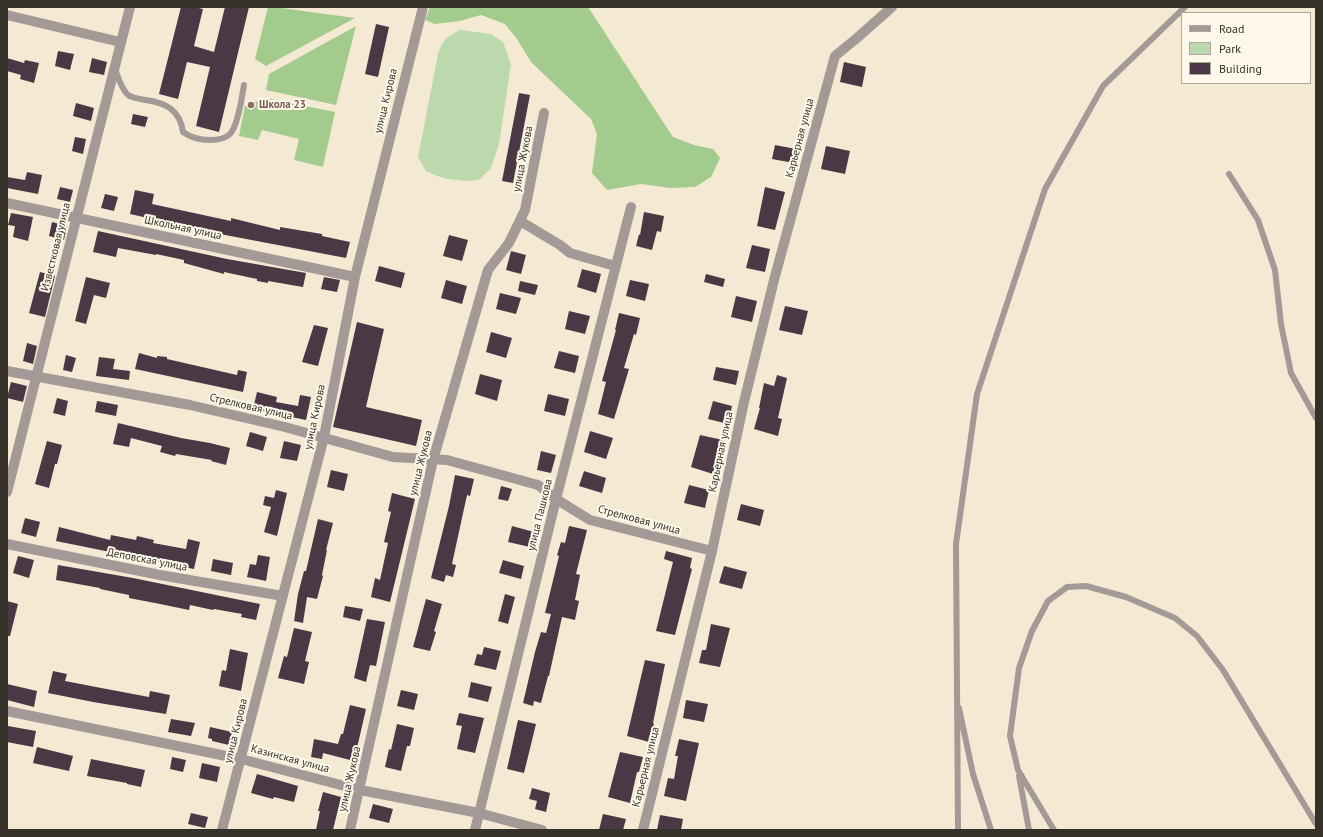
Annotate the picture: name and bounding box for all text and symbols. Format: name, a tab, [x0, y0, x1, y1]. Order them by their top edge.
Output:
legend	[1181, 12, 1311, 84]
text: Road	[1219, 21, 1244, 36]
text: Park	[1219, 41, 1241, 56]
text: Building	[1219, 61, 1262, 76]
street label: улица Кирова	[372, 67, 400, 135]
street label: Карьерная улица	[783, 97, 817, 179]
place label: Школа 23	[259, 98, 306, 112]
marker: Школа 23	[246, 100, 256, 110]
street label: улица Жукова	[510, 125, 536, 193]
street label: Известковая улица	[39, 201, 73, 293]
street label: Школьная улица	[143, 213, 223, 243]
street label: улица Кирова	[302, 383, 328, 451]
street label: Стрелковая улица	[208, 391, 294, 423]
street label: Карьерная улица	[706, 410, 736, 494]
street label: улица Жукова	[407, 429, 435, 497]
street label: улица Пашкова	[525, 478, 555, 552]
street label: Стрелковая улица	[596, 503, 682, 537]
street label: Деповская улица	[106, 546, 188, 574]
street label: улица Кирова	[222, 697, 250, 765]
street label: Карьерная улица	[630, 726, 662, 808]
street label: Казинская улица	[249, 742, 331, 776]
street label: улица Жукова	[336, 745, 364, 813]

